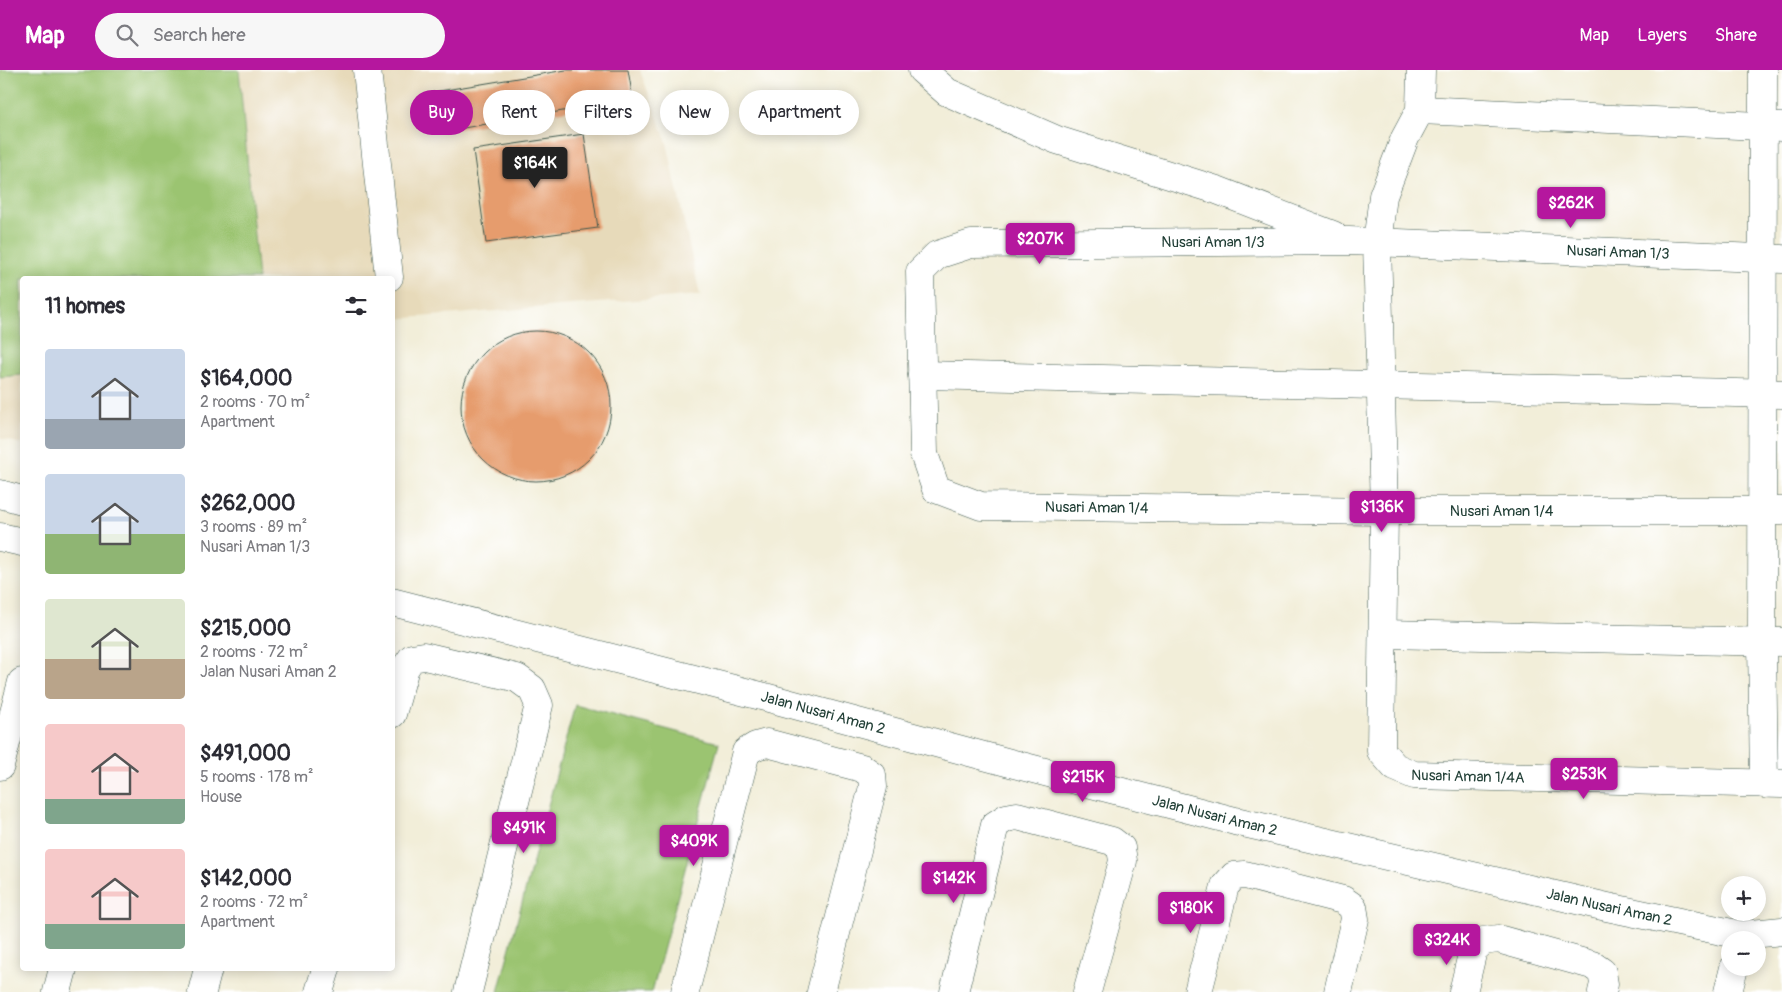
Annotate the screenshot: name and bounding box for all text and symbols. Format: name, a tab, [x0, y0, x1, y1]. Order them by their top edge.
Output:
search box	[95, 13, 445, 58]
text: Map	[25, 21, 65, 50]
icon: search	[113, 21, 141, 49]
text: Search here	[153, 23, 246, 47]
text: Map	[1580, 24, 1609, 47]
text: Layers	[1637, 24, 1687, 47]
text: Share	[1715, 24, 1757, 47]
chip: Buy	[410, 90, 473, 135]
chip: Rent	[483, 90, 555, 135]
chip: Filters	[565, 90, 650, 135]
chip: New	[660, 90, 729, 135]
chip: Apartment	[739, 90, 859, 135]
pin: $164K	[500, 146, 570, 189]
text: $164K	[513, 153, 557, 173]
pin: $262K	[1536, 186, 1606, 229]
text: $262K	[1548, 193, 1594, 213]
pin: $207K	[1005, 222, 1075, 265]
text: $207K	[1017, 229, 1063, 249]
street label: Nusari Aman 1/3	[1161, 233, 1265, 252]
street label: Nusari Aman 1/3	[1566, 241, 1670, 264]
icon: filters	[342, 292, 370, 320]
text: 11 homes	[45, 293, 125, 320]
text: $164,000	[200, 365, 292, 392]
icon: home	[85, 369, 145, 429]
text: 2 rooms · 70 m²	[200, 392, 310, 412]
text: Apartment	[200, 412, 275, 432]
text: $262,000	[200, 490, 295, 517]
pin: $136K	[1347, 490, 1417, 533]
icon: home	[85, 494, 145, 554]
text: $136K	[1361, 497, 1403, 517]
street label: Nusari Aman 1/4	[1045, 498, 1149, 518]
street label: Nusari Aman 1/4	[1450, 502, 1554, 521]
text: 3 rooms · 89 m²	[200, 517, 307, 537]
text: Nusari Aman 1/3	[200, 537, 310, 557]
text: $215,000	[200, 615, 291, 642]
icon: home	[85, 619, 145, 679]
text: 2 rooms · 72 m²	[200, 642, 308, 662]
text: Jalan Nusari Aman 2	[200, 662, 337, 682]
street label: Jalan Nusari Aman 2	[759, 687, 887, 739]
text: $491,000	[200, 740, 291, 767]
icon: home	[85, 744, 145, 804]
pin: $253K	[1549, 758, 1619, 800]
pin: $215K	[1048, 760, 1118, 803]
text: $253K	[1562, 764, 1606, 784]
street label: Nusari Aman 1/4A	[1411, 766, 1525, 788]
text: 5 rooms · 178 m²	[200, 767, 313, 787]
text: $215K	[1062, 767, 1104, 787]
text: House	[200, 787, 242, 807]
street label: Jalan Nusari Aman 2	[1150, 791, 1279, 840]
pin: $491K	[489, 812, 559, 854]
text: $491K	[503, 818, 545, 838]
pin: $409K	[659, 824, 729, 867]
text: $409K	[671, 831, 717, 851]
pin: $142K	[919, 862, 989, 904]
text: $142,000	[200, 865, 292, 892]
text: $142K	[933, 868, 975, 888]
icon: home	[85, 869, 145, 929]
map controls	[1721, 876, 1766, 976]
button: +	[1721, 876, 1766, 921]
street label: Jalan Nusari Aman 2	[1544, 884, 1674, 930]
text: 2 rooms · 72 m²	[200, 892, 308, 912]
pin: $180K	[1156, 892, 1226, 934]
text: $180K	[1169, 898, 1213, 918]
text: Apartment	[200, 912, 275, 932]
pin: $324K	[1412, 924, 1482, 966]
text: $324K	[1424, 930, 1470, 950]
button: −	[1721, 931, 1766, 976]

